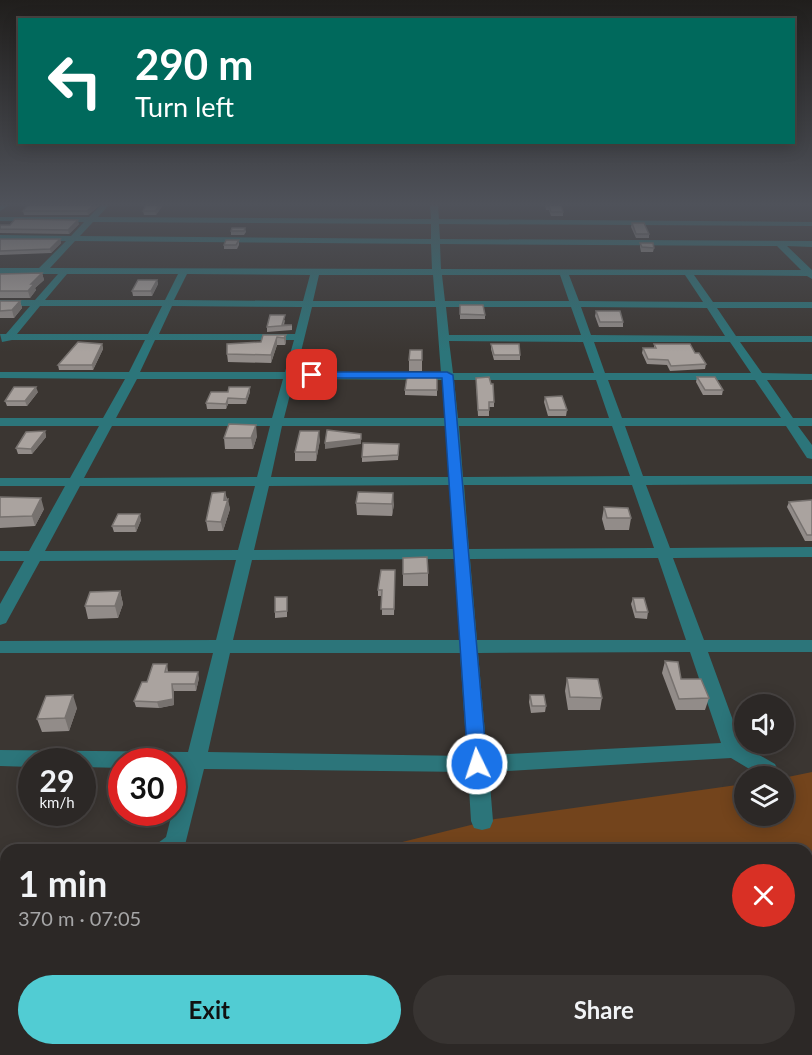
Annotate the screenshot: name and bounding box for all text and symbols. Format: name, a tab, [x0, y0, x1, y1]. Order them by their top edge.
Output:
text: 290 m	[135, 39, 253, 89]
icon: left	[36, 42, 114, 120]
text: Turn left	[135, 90, 234, 123]
pin	[286, 349, 337, 400]
icon: arrive	[295, 358, 328, 391]
map controls	[734, 694, 794, 826]
button: sound	[734, 694, 794, 754]
position arrow	[445, 732, 509, 796]
speed limit sign: 30	[108, 748, 186, 826]
text: 29	[40, 762, 74, 798]
button: layers	[734, 766, 794, 826]
text: km/h	[39, 793, 75, 811]
text: 1 min	[18, 861, 107, 905]
button: close	[732, 864, 795, 927]
text: 370 m · 07:05	[18, 906, 141, 930]
button: Exit	[18, 975, 401, 1044]
button: Share	[413, 975, 795, 1044]

